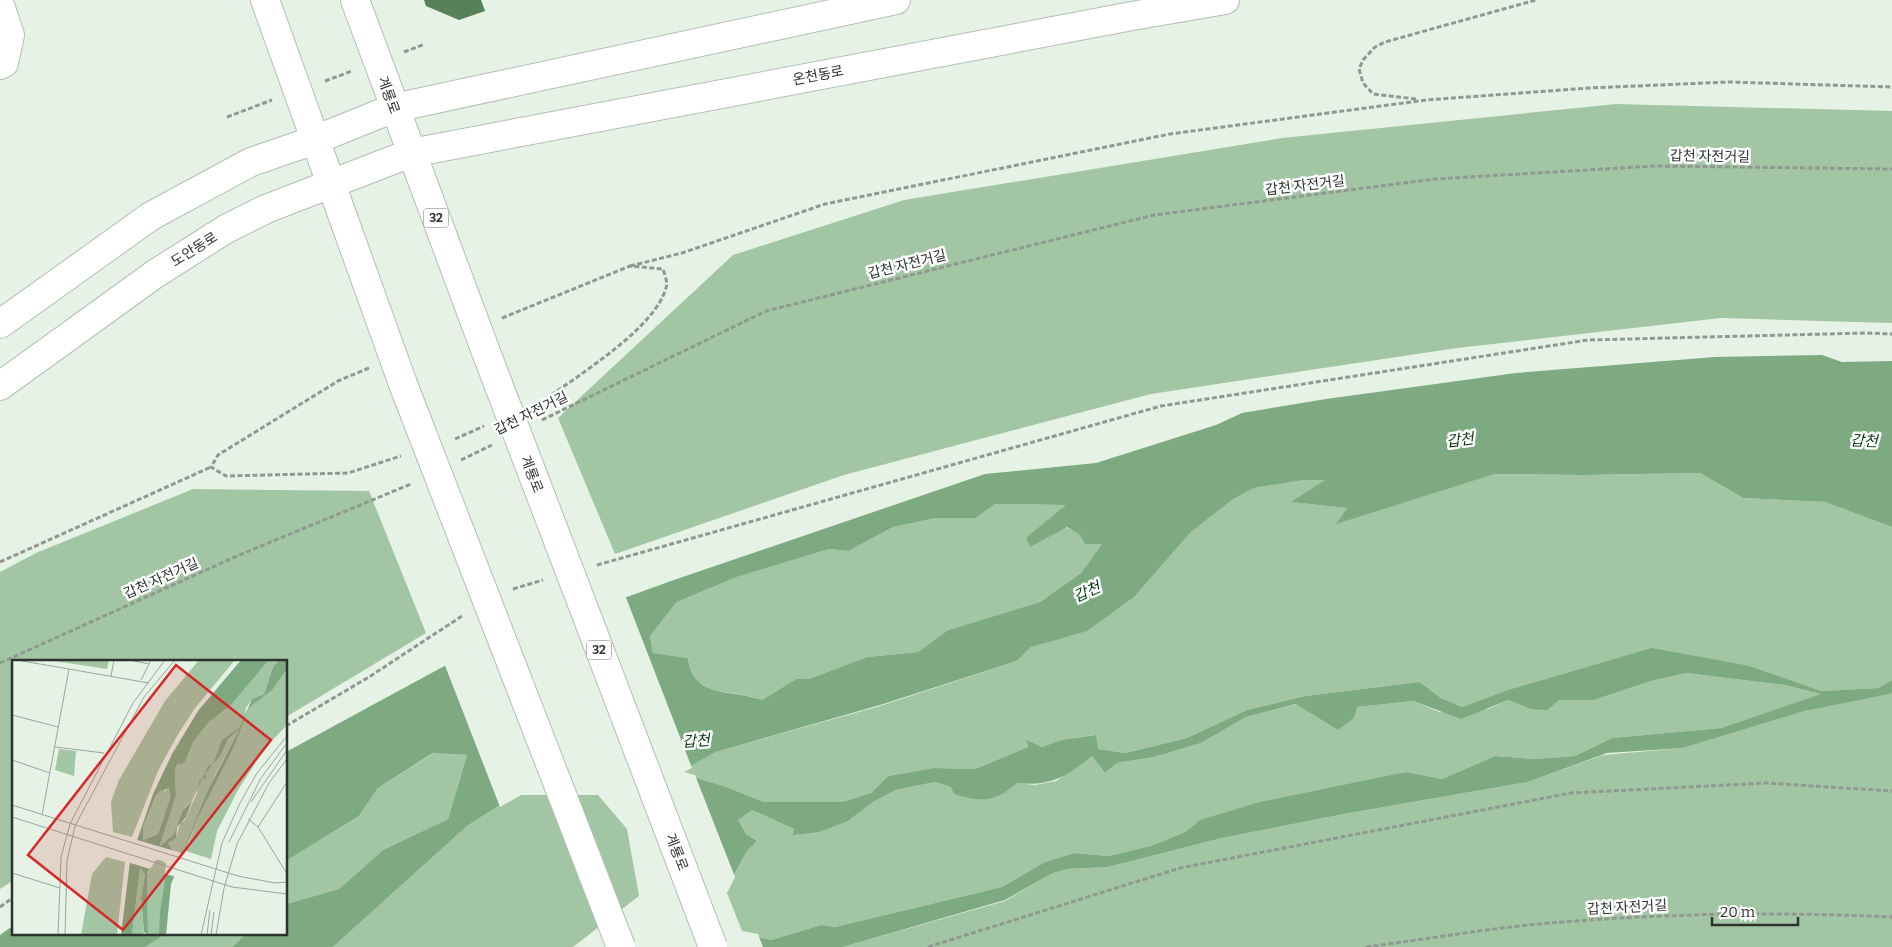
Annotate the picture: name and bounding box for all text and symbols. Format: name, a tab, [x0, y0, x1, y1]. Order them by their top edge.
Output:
street label: 온천동로	[791, 62, 845, 89]
street label: 계룡로	[374, 74, 403, 116]
street label: 갑천 자전거길	[1670, 147, 1750, 166]
street label: 갑천 자전거길	[1264, 172, 1346, 199]
road number: 32	[424, 208, 448, 228]
street label: 도안동로	[168, 229, 221, 270]
street label: 갑천 자전거길	[866, 247, 948, 282]
street label: 갑천 자전거길	[491, 388, 571, 439]
water label: 갑천	[1445, 429, 1477, 451]
water label: 갑천	[1850, 432, 1880, 451]
street label: 계룡로	[517, 453, 546, 495]
street label: 갑천 자전거길	[121, 554, 201, 603]
water label: 갑천	[1071, 577, 1105, 606]
road number: 32	[586, 640, 612, 660]
inset map	[12, 660, 288, 934]
water label: 갑천	[682, 731, 713, 751]
street label: 계룡로	[662, 831, 691, 873]
scale bar	[1712, 894, 1798, 926]
street label: 갑천 자전거길	[1587, 897, 1667, 918]
text: 20 m	[1720, 903, 1756, 921]

